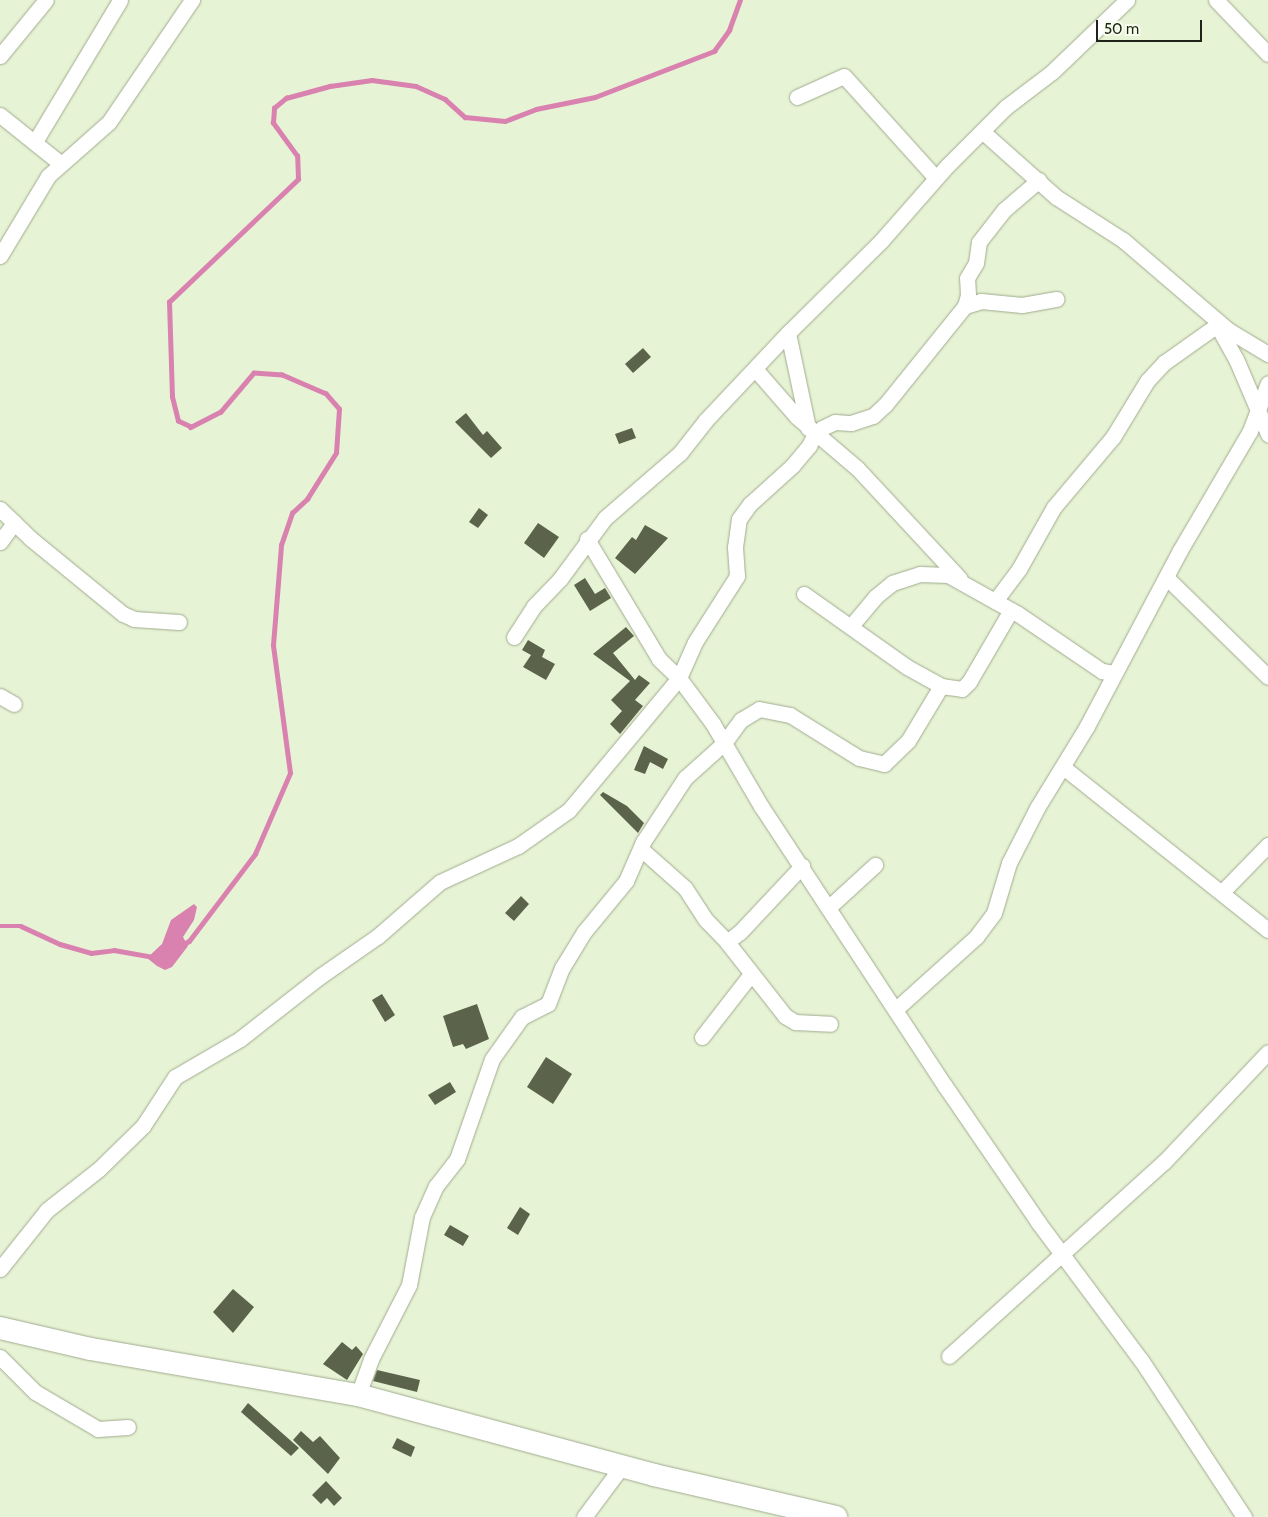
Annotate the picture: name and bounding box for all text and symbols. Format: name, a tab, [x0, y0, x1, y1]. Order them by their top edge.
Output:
scale bar	[1098, 10, 1204, 42]
text: 50 m	[1104, 20, 1139, 38]

